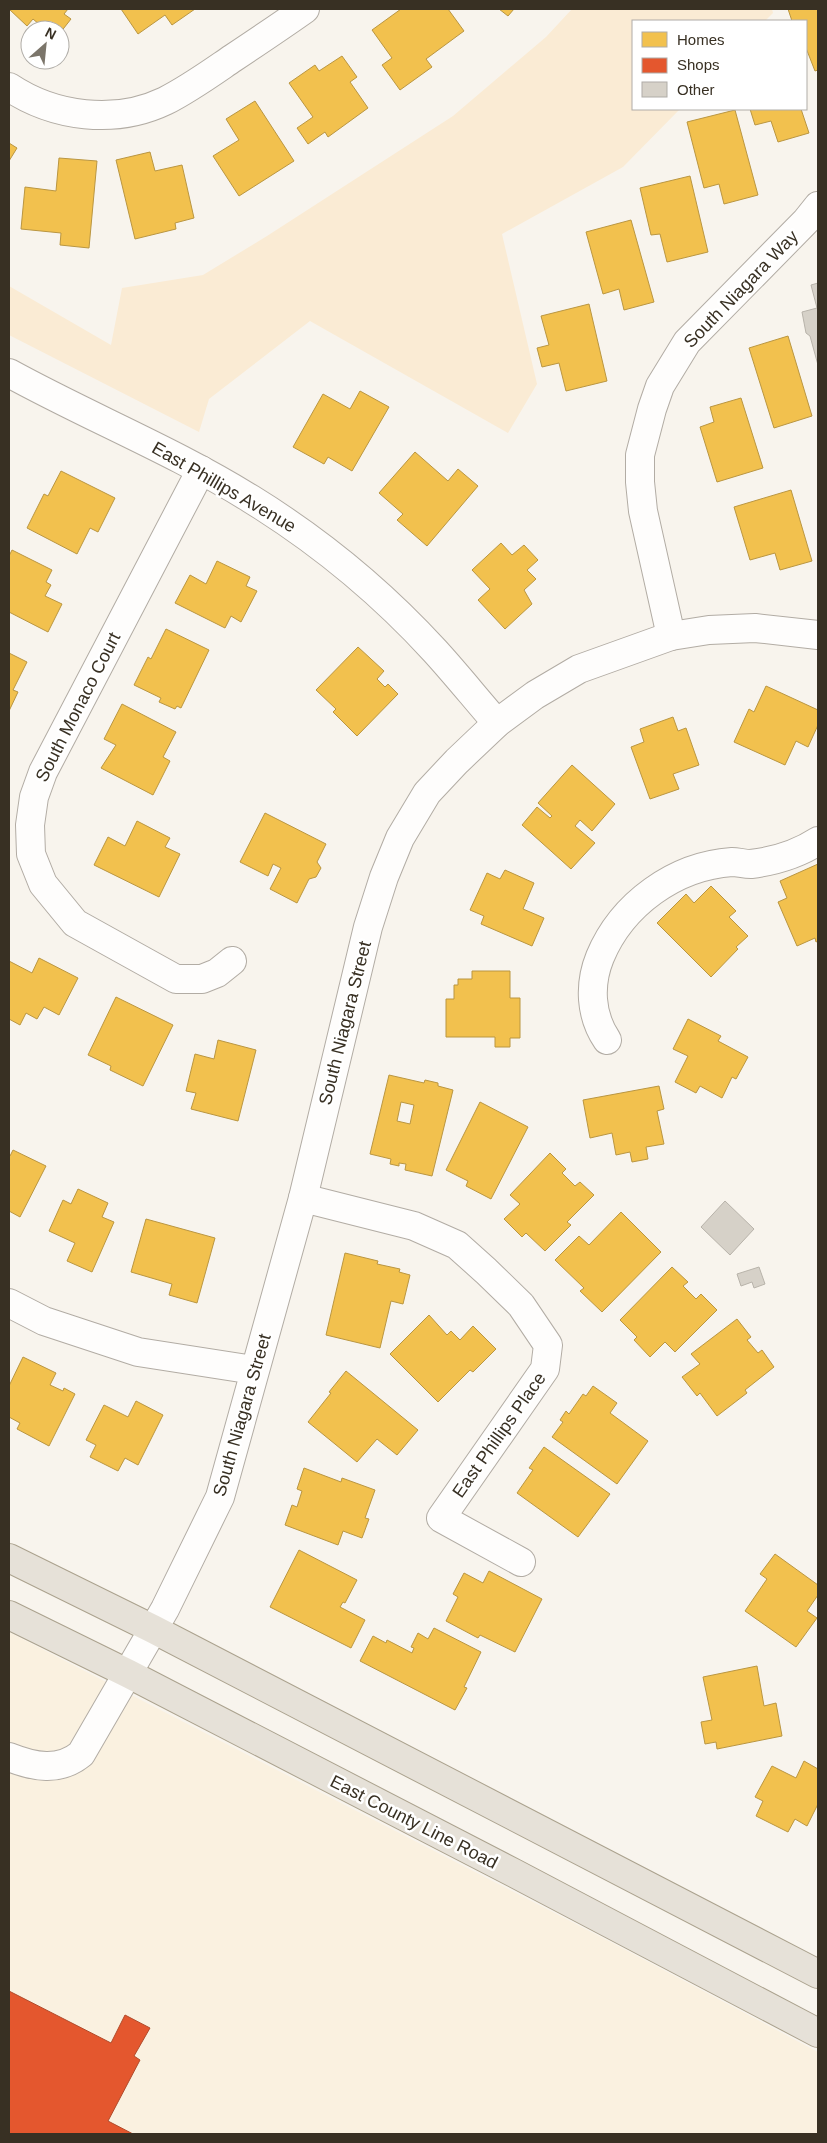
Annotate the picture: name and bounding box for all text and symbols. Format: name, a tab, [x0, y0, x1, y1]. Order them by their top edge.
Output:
north arrow	[20, 20, 70, 70]
legend	[632, 20, 807, 110]
text: N	[43, 24, 59, 43]
text: Homes	[677, 31, 725, 48]
text: Shops	[677, 56, 720, 73]
text: Other	[677, 81, 715, 98]
street label: South Niagara Way	[680, 226, 802, 352]
street label: East Phillips Avenue	[149, 438, 299, 536]
street label: South Monaco Court	[32, 629, 124, 785]
street label: South Niagara Street	[315, 939, 375, 1107]
street label: South Niagara Street	[209, 1331, 275, 1499]
street label: East Phillips Place	[448, 1369, 550, 1501]
street label: East County Line Road	[327, 1771, 501, 1873]

